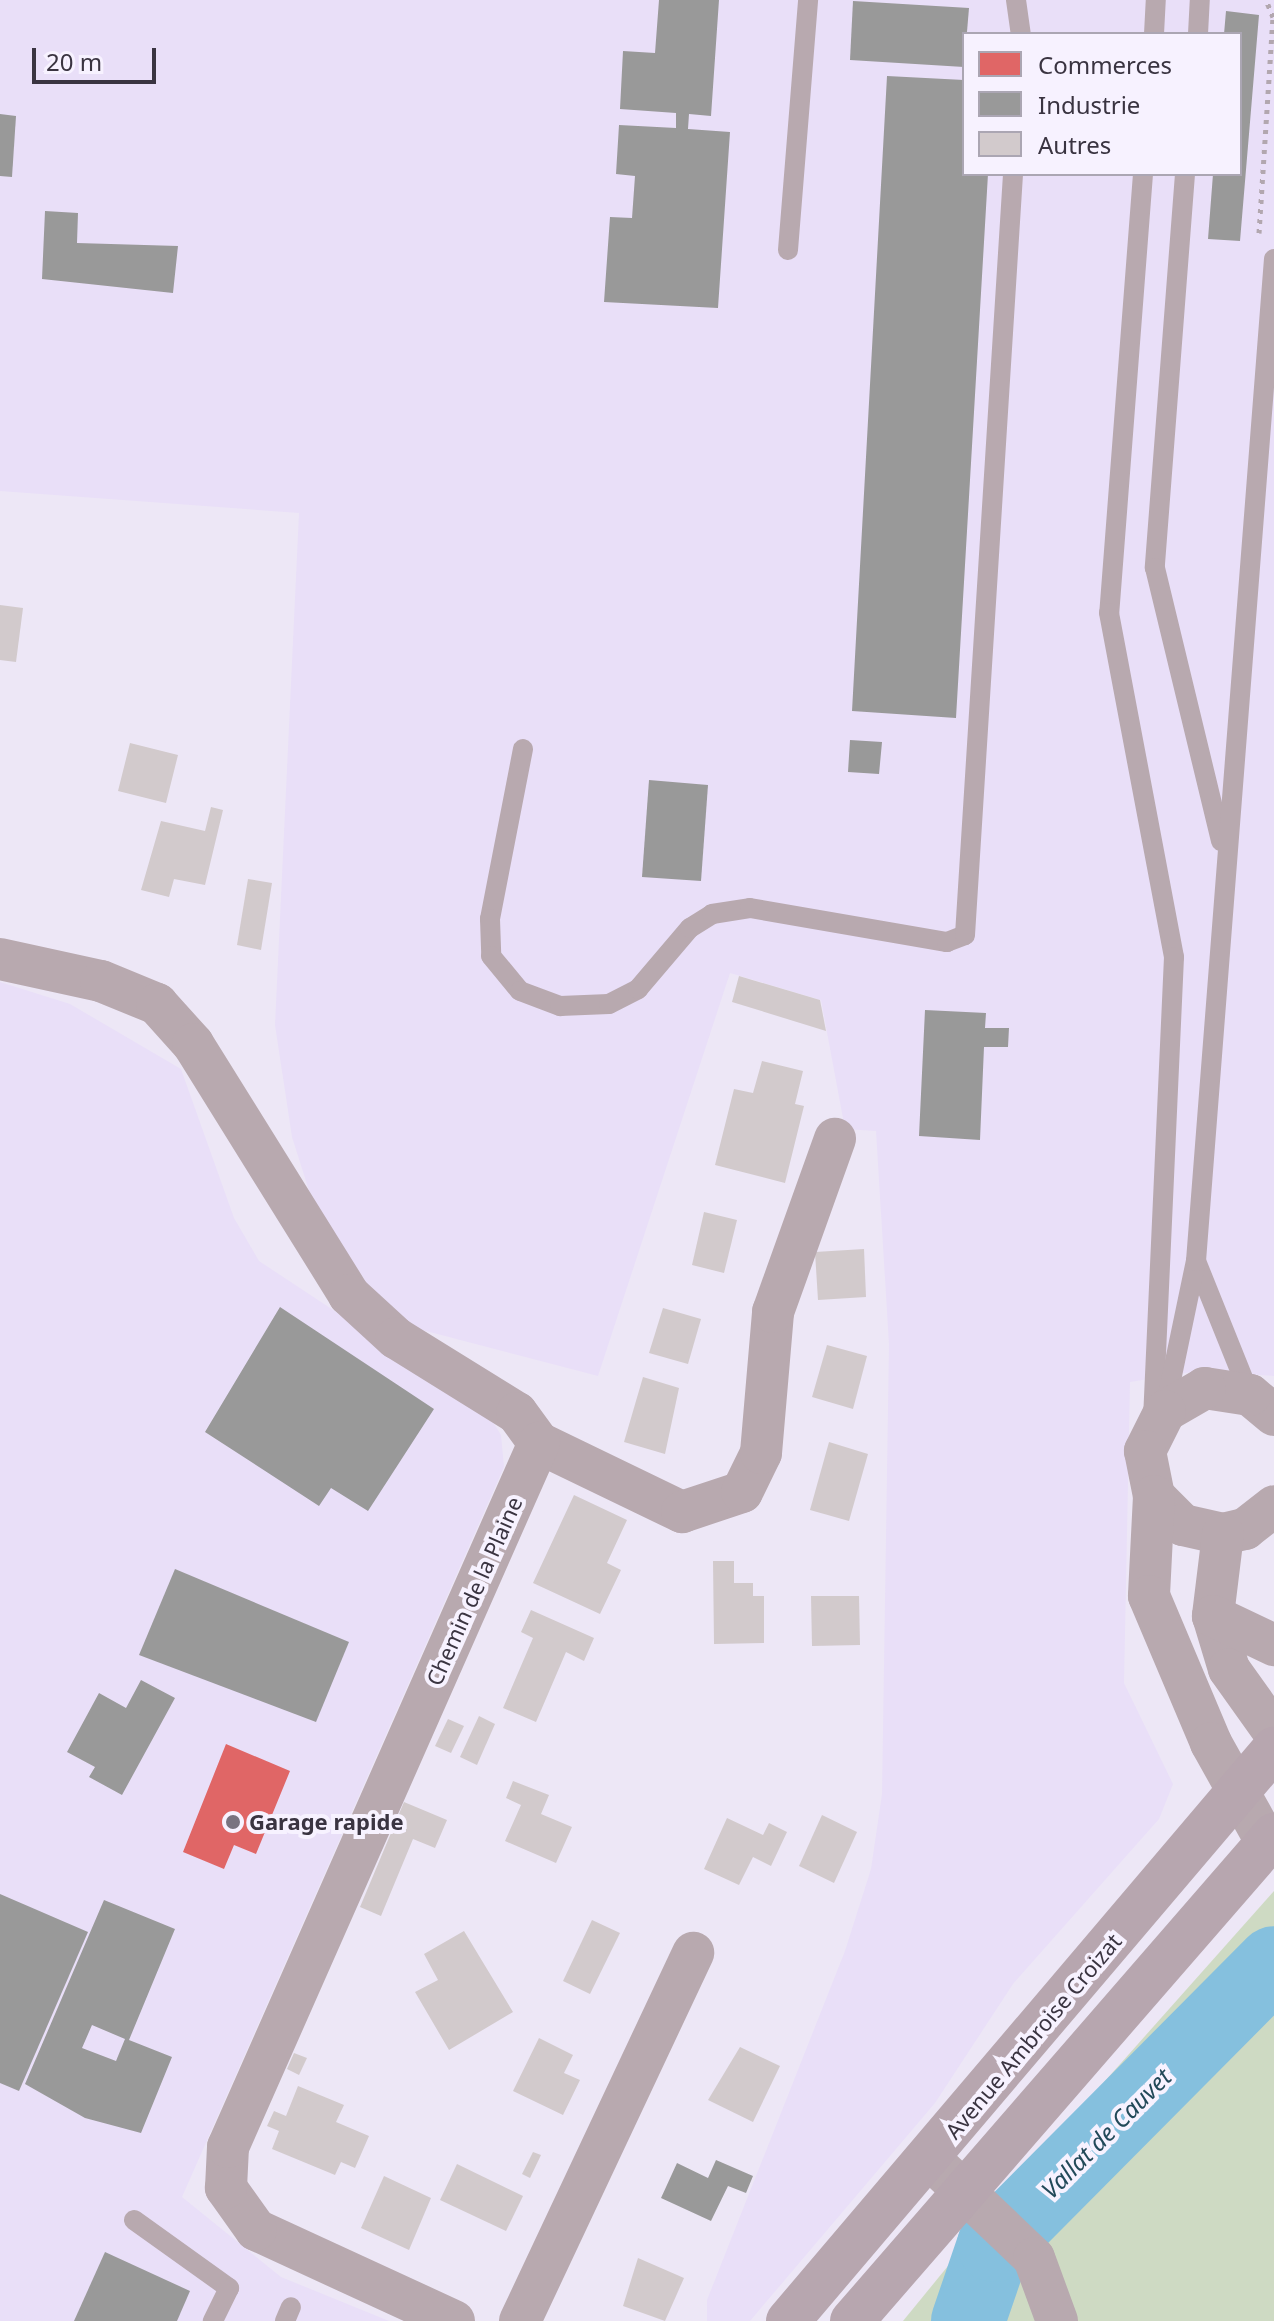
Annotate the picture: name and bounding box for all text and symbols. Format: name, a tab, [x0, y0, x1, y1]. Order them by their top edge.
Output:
scale bar	[36, 32, 160, 82]
legend	[962, 32, 1242, 176]
text: 20 m	[46, 45, 102, 78]
text: Commerces	[1038, 48, 1172, 81]
text: Industrie	[1038, 88, 1140, 121]
text: Autres	[1038, 128, 1111, 161]
street label: Chemin de la Plaine	[420, 1493, 528, 1689]
place label: Garage rapide	[249, 1809, 404, 1835]
marker: Garage rapide	[224, 1813, 242, 1831]
street label: Avenue Ambroise Croizat	[939, 1928, 1127, 2144]
water label: Vallat de Cauvet	[1035, 2062, 1177, 2204]

